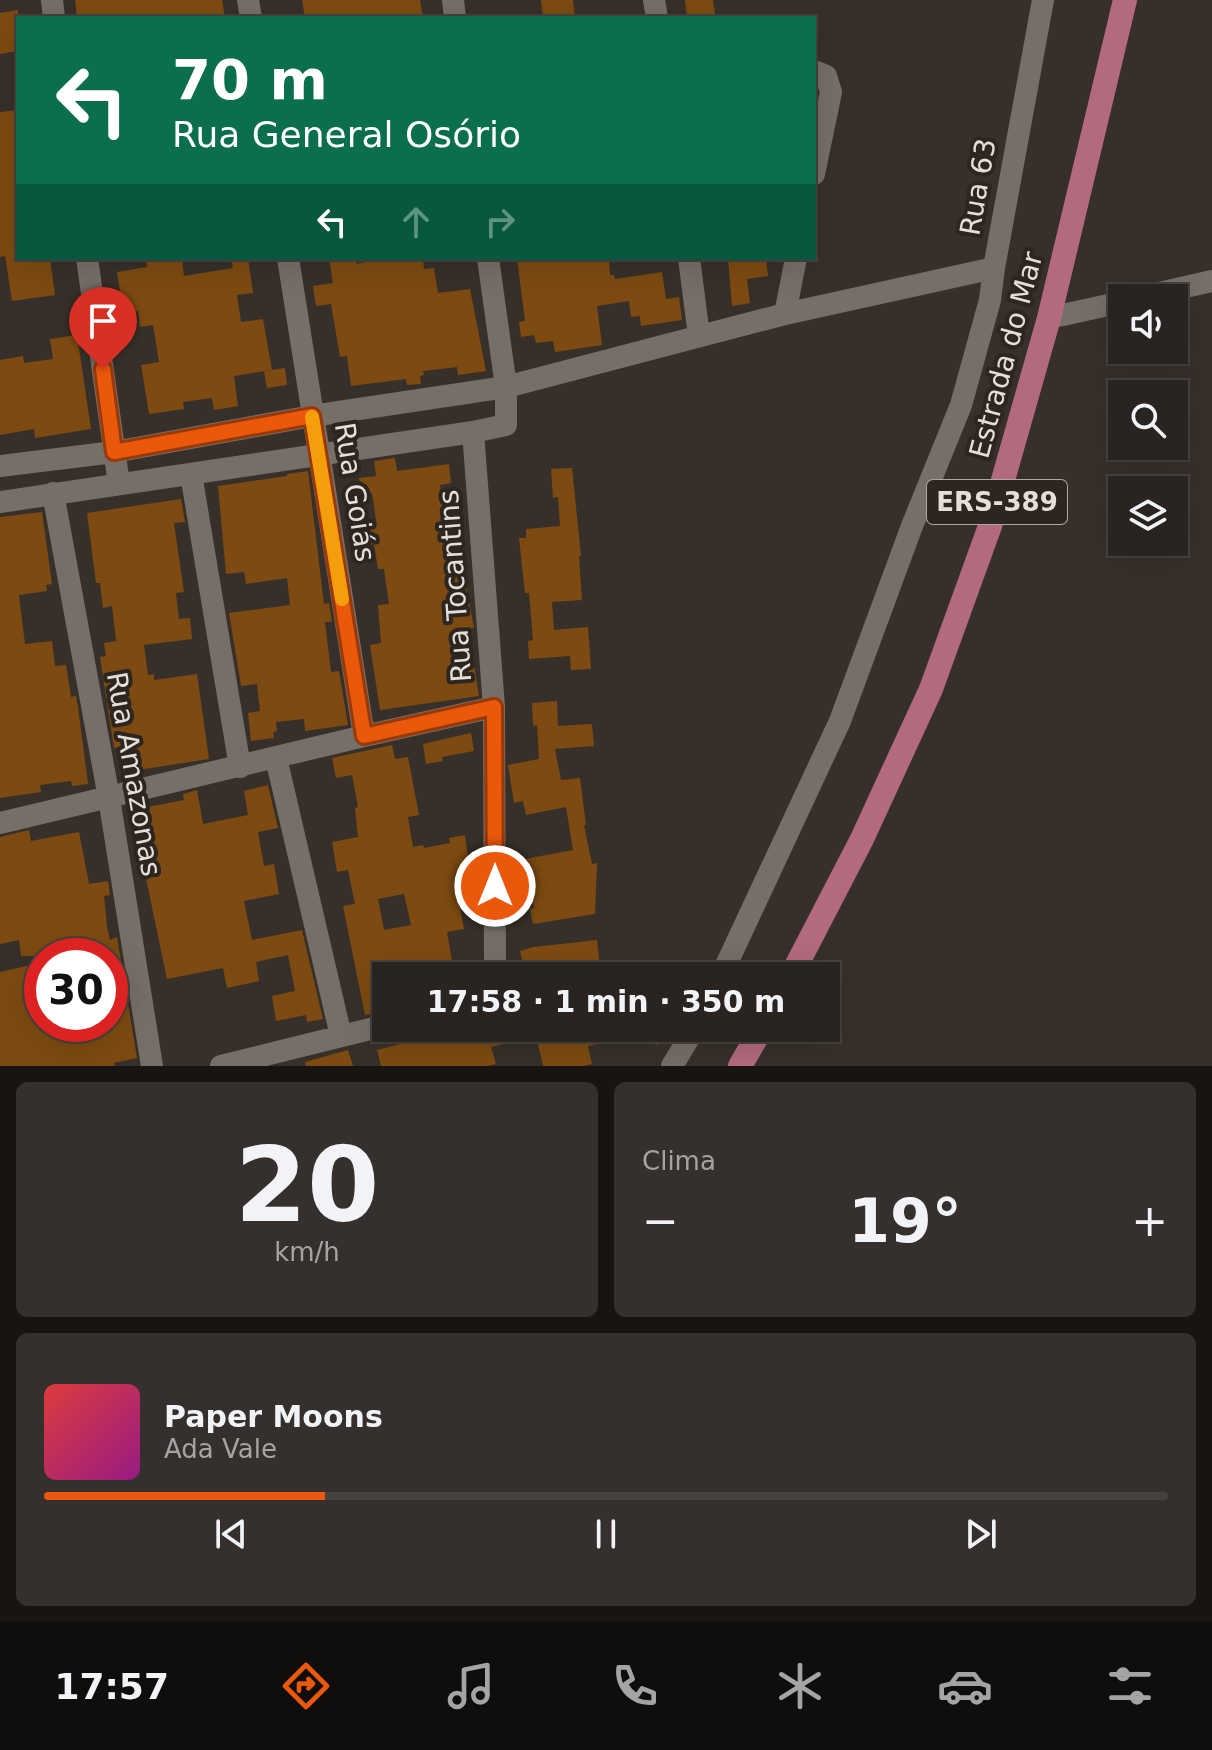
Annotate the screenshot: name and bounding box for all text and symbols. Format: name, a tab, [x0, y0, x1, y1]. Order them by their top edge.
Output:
text: 70 m	[172, 47, 328, 112]
icon: left	[40, 48, 144, 152]
text: Rua General Osório	[172, 114, 521, 155]
street label: Rua 63	[953, 136, 1003, 238]
icon: left	[310, 200, 354, 244]
icon: ahead	[394, 200, 438, 244]
icon: right	[478, 200, 522, 244]
street label: Estrada do Mar	[963, 248, 1050, 462]
map controls	[1108, 284, 1188, 556]
button: sound	[1108, 284, 1188, 364]
pin	[69, 287, 137, 369]
icon: arrive	[81, 299, 125, 343]
button: search	[1108, 380, 1188, 460]
street label: Rua Goiás	[328, 420, 382, 564]
button: layers	[1108, 476, 1188, 556]
road number: ERS-389	[927, 480, 1067, 524]
street label: Rua Tocantins	[432, 489, 478, 683]
street label: Rua Amazonas	[100, 669, 168, 879]
position arrow	[453, 844, 537, 928]
speed limit sign: 30	[24, 938, 128, 1042]
text: 17:58 · 1 min · 350 m	[427, 984, 785, 1019]
text: 20	[235, 1124, 379, 1246]
text: Clima	[642, 1146, 716, 1176]
text: 19°	[848, 1186, 962, 1256]
text: −	[642, 1195, 679, 1246]
text: +	[1131, 1195, 1168, 1246]
text: km/h	[274, 1237, 340, 1267]
text: Paper Moons	[164, 1399, 383, 1434]
text: Ada Vale	[164, 1434, 277, 1464]
icon: previous	[209, 1512, 253, 1556]
icon: pause	[584, 1512, 628, 1556]
icon: next	[959, 1512, 1003, 1556]
icon: directions	[278, 1658, 334, 1714]
icon: music	[443, 1658, 499, 1714]
icon: phone	[607, 1658, 663, 1714]
icon: climate	[772, 1658, 828, 1714]
icon: car	[937, 1658, 993, 1714]
icon: filters	[1102, 1658, 1158, 1714]
text: 17:57	[54, 1666, 169, 1707]

